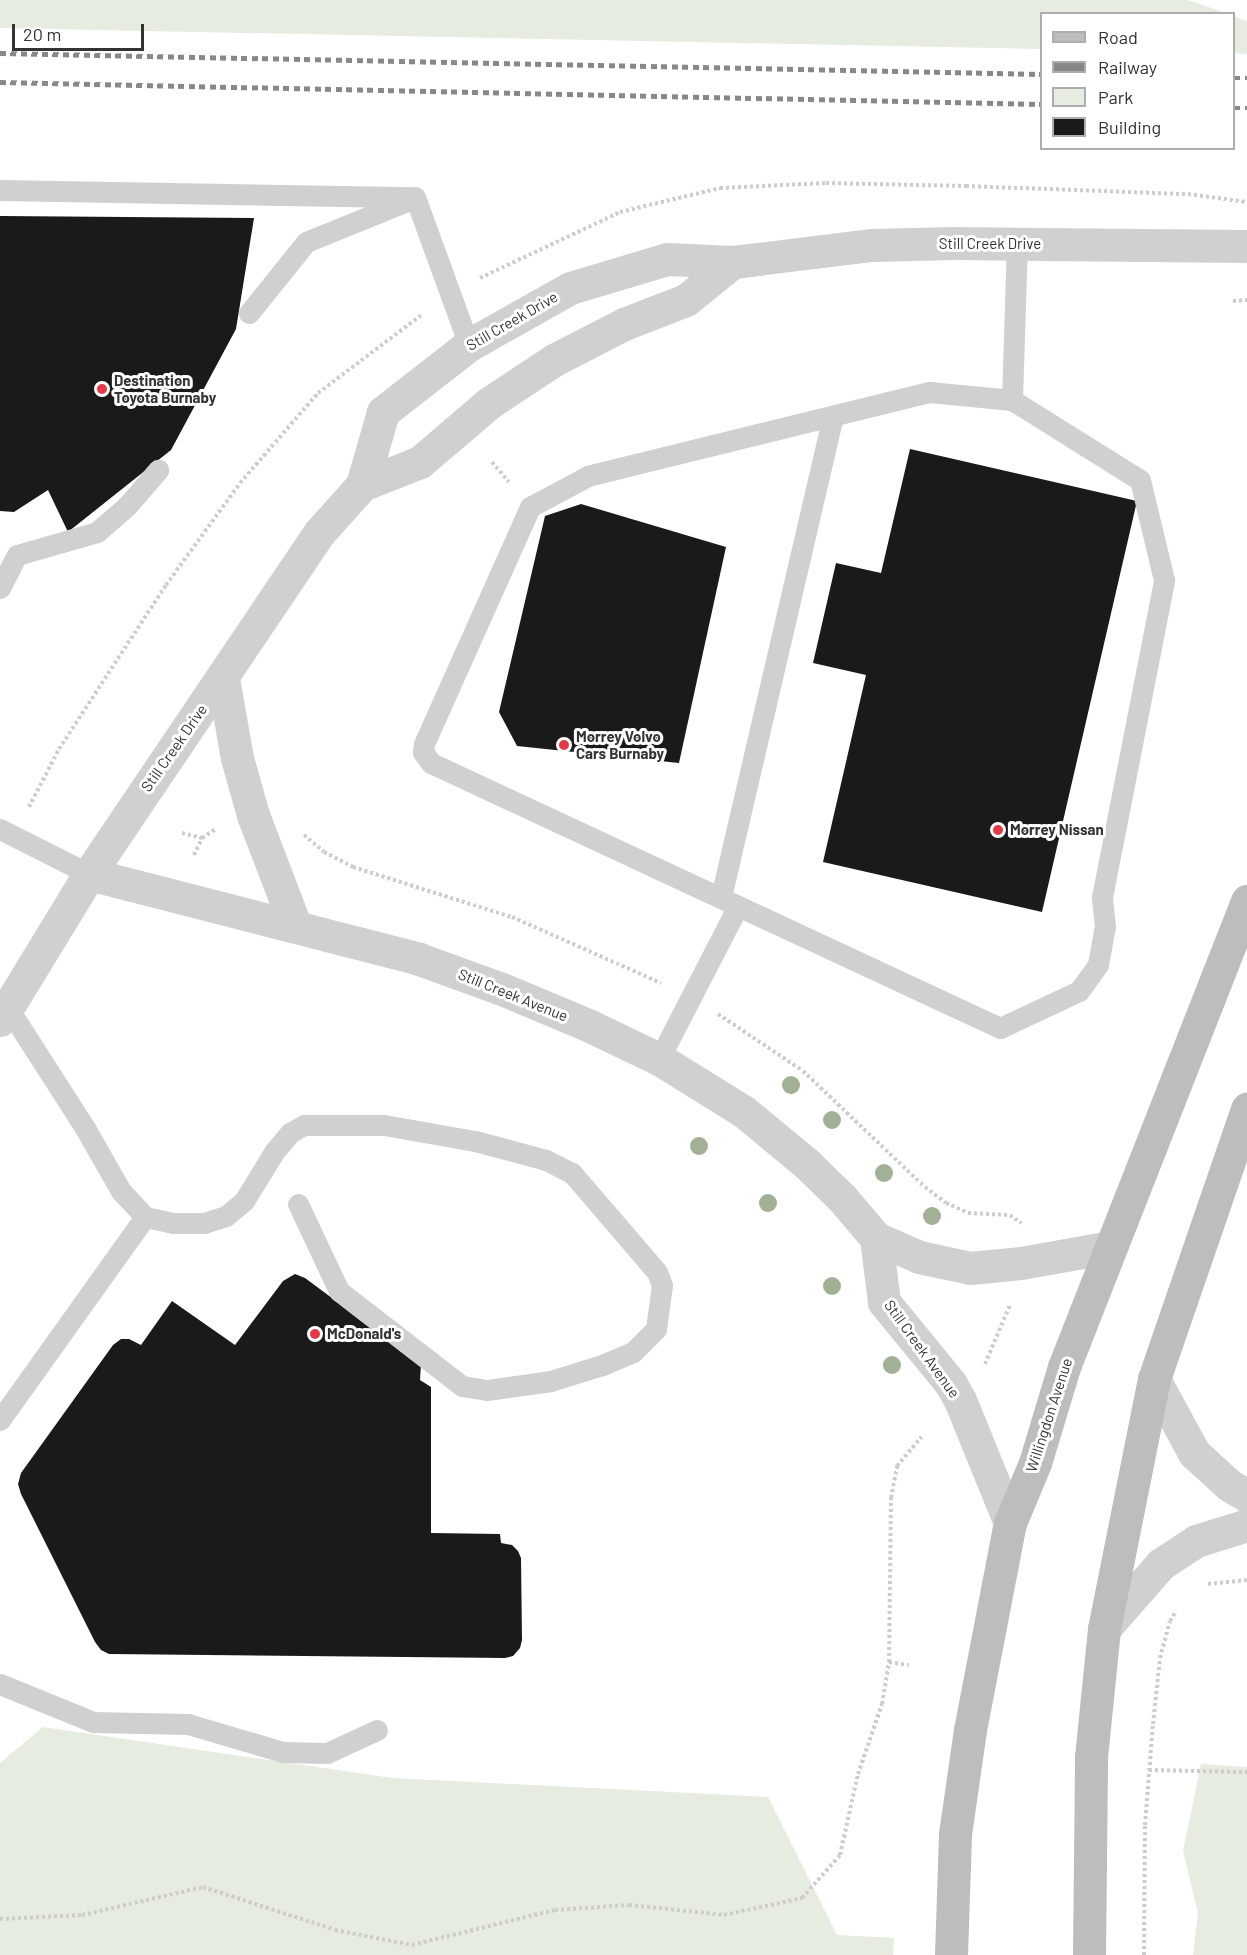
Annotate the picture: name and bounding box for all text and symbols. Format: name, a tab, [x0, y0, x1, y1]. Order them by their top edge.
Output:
scale bar	[15, 12, 147, 50]
legend	[1040, 12, 1235, 150]
text: 20 m	[23, 23, 61, 45]
text: Road	[1098, 26, 1138, 48]
text: Railway	[1098, 56, 1157, 78]
text: Park	[1098, 86, 1133, 108]
text: Building	[1098, 116, 1161, 138]
street label: Still Creek Drive	[939, 235, 1041, 253]
street label: Still Creek Drive	[463, 288, 561, 354]
place label: Destination Toyota Burnaby	[114, 371, 216, 406]
marker: Destination Toyota Burnaby	[95, 382, 109, 396]
street label: Still Creek Drive	[137, 701, 211, 795]
place label: Morrey Volvo Cars Burnaby	[576, 727, 664, 762]
marker: Morrey Volvo Cars Burnaby	[557, 738, 571, 752]
place label: Morrey Nissan	[1010, 821, 1104, 839]
marker: Morrey Nissan	[991, 823, 1005, 837]
street label: Still Creek Avenue	[456, 965, 570, 1025]
street label: Still Creek Avenue	[880, 1297, 964, 1401]
place label: McDonald's	[327, 1325, 401, 1343]
marker: McDonald's	[308, 1327, 322, 1341]
street label: Willingdon Avenue	[1022, 1356, 1076, 1474]

